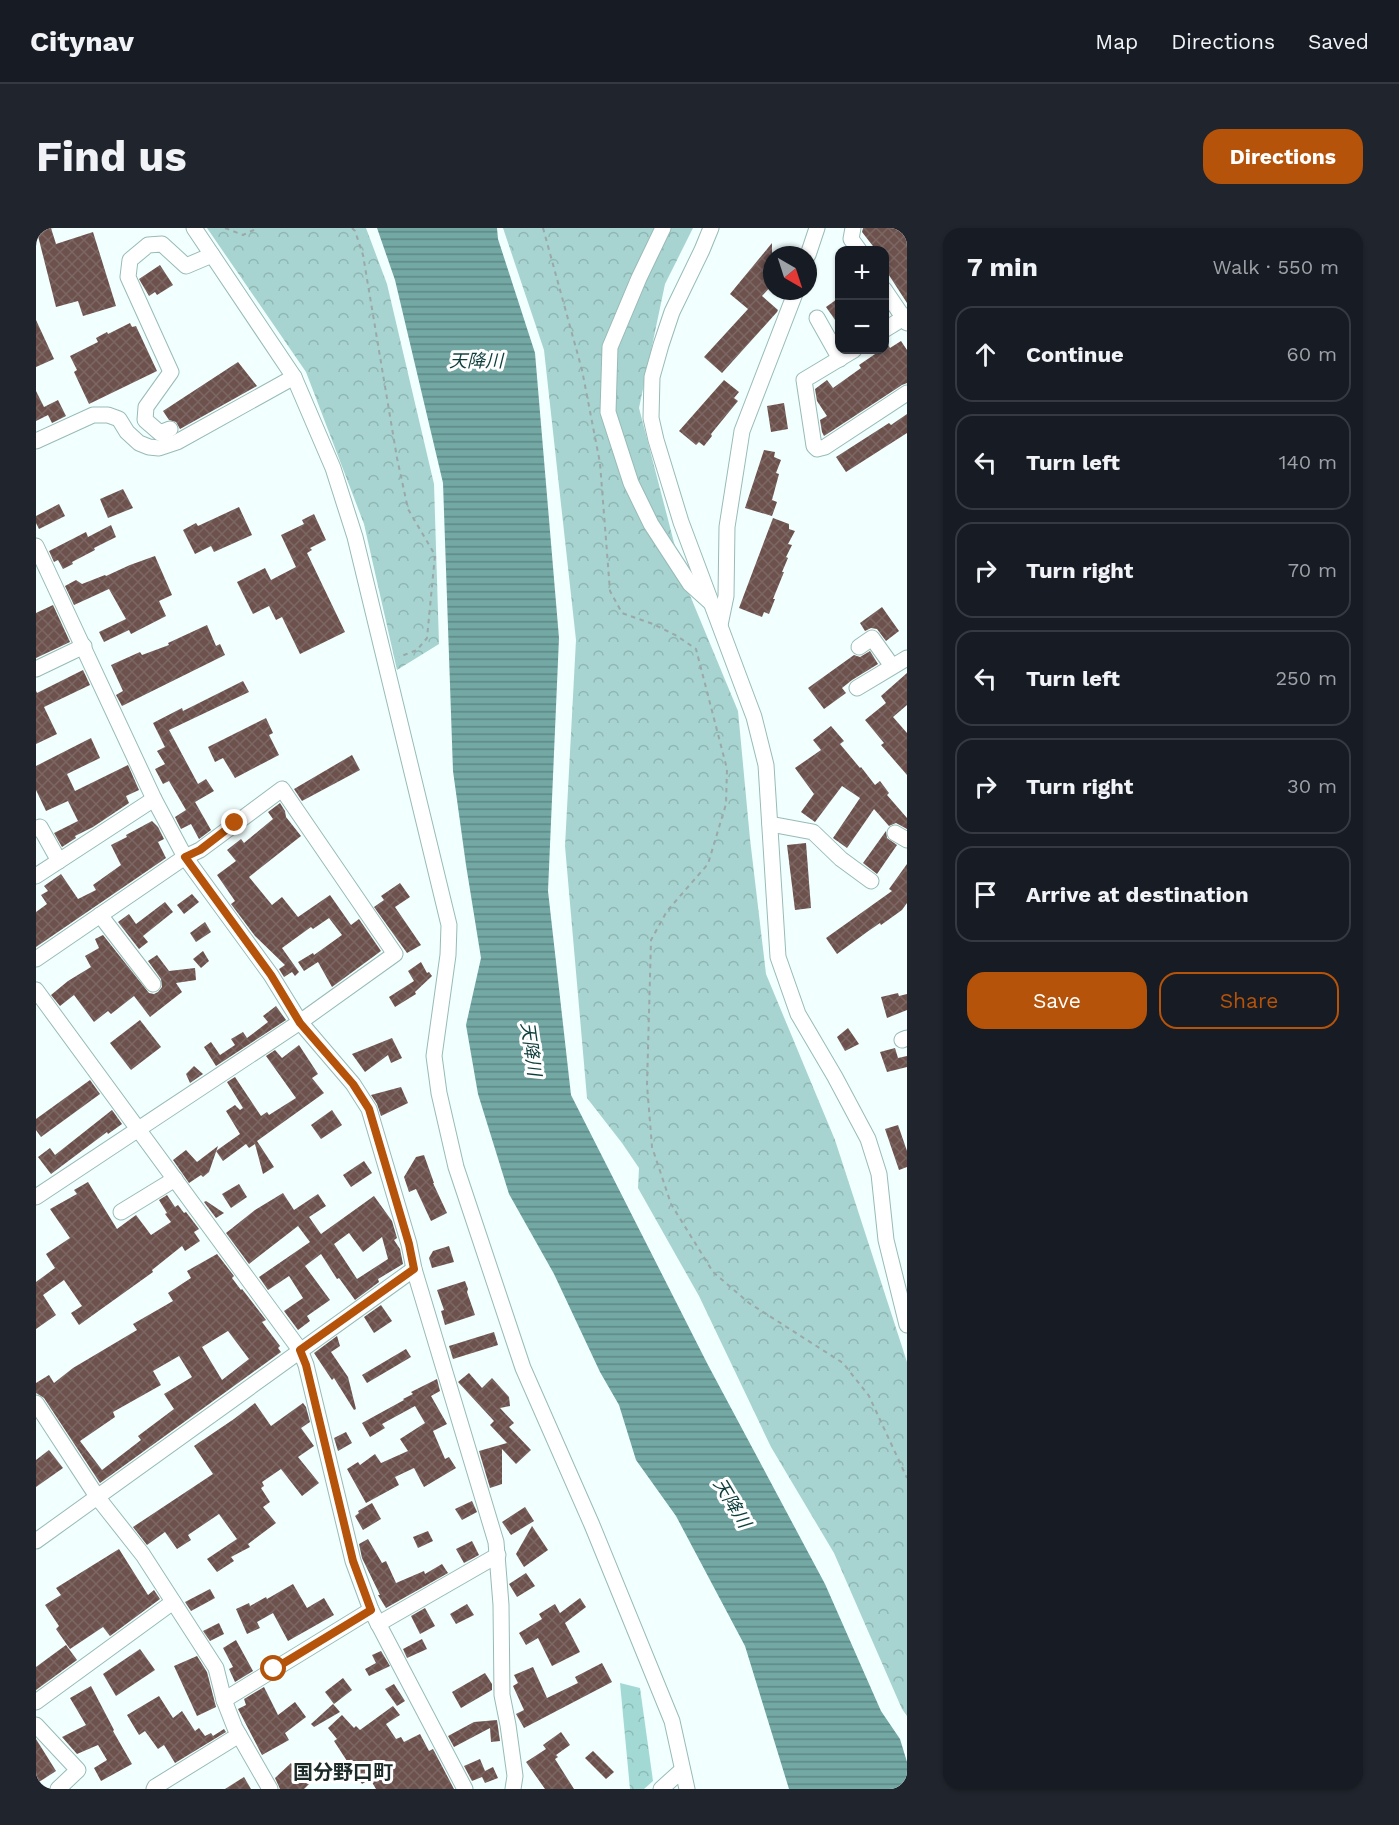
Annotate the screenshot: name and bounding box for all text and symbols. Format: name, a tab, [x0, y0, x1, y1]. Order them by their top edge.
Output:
text: Citynav	[30, 25, 134, 58]
text: Map	[1095, 29, 1138, 54]
text: Directions	[1171, 29, 1275, 54]
text: Saved	[1308, 29, 1369, 54]
button: Directions	[1203, 129, 1363, 184]
text: Find us	[36, 132, 187, 181]
north arrow	[763, 246, 817, 300]
map controls	[835, 246, 889, 354]
button: +	[835, 246, 889, 300]
text: 7 min	[967, 252, 1038, 282]
text: Walk · 550 m	[1212, 255, 1339, 279]
button: −	[835, 300, 889, 354]
icon: ahead	[969, 338, 1002, 371]
text: Continue	[1026, 342, 1124, 367]
text: 60 m	[1287, 342, 1337, 366]
water label: 天降川	[449, 350, 505, 371]
icon: left	[969, 446, 1002, 479]
text: Turn left	[1026, 450, 1120, 475]
text: 140 m	[1279, 450, 1337, 474]
icon: right	[969, 554, 1002, 587]
text: Turn right	[1026, 558, 1133, 583]
text: 70 m	[1288, 558, 1337, 582]
icon: left	[969, 662, 1002, 695]
text: Turn left	[1026, 666, 1120, 691]
text: 250 m	[1275, 666, 1337, 690]
icon: right	[969, 770, 1002, 803]
text: Turn right	[1026, 774, 1133, 799]
text: 30 m	[1287, 774, 1337, 798]
route end	[221, 809, 247, 835]
icon: arrive	[969, 878, 1002, 911]
text: Arrive at destination	[1026, 882, 1249, 907]
button: Save	[967, 972, 1147, 1029]
button: Share	[1159, 972, 1339, 1029]
water label: 天降川	[517, 1021, 546, 1079]
water label: 天降川	[710, 1474, 756, 1533]
route start	[260, 1655, 286, 1681]
district label: 国分野口町	[293, 1760, 393, 1784]

